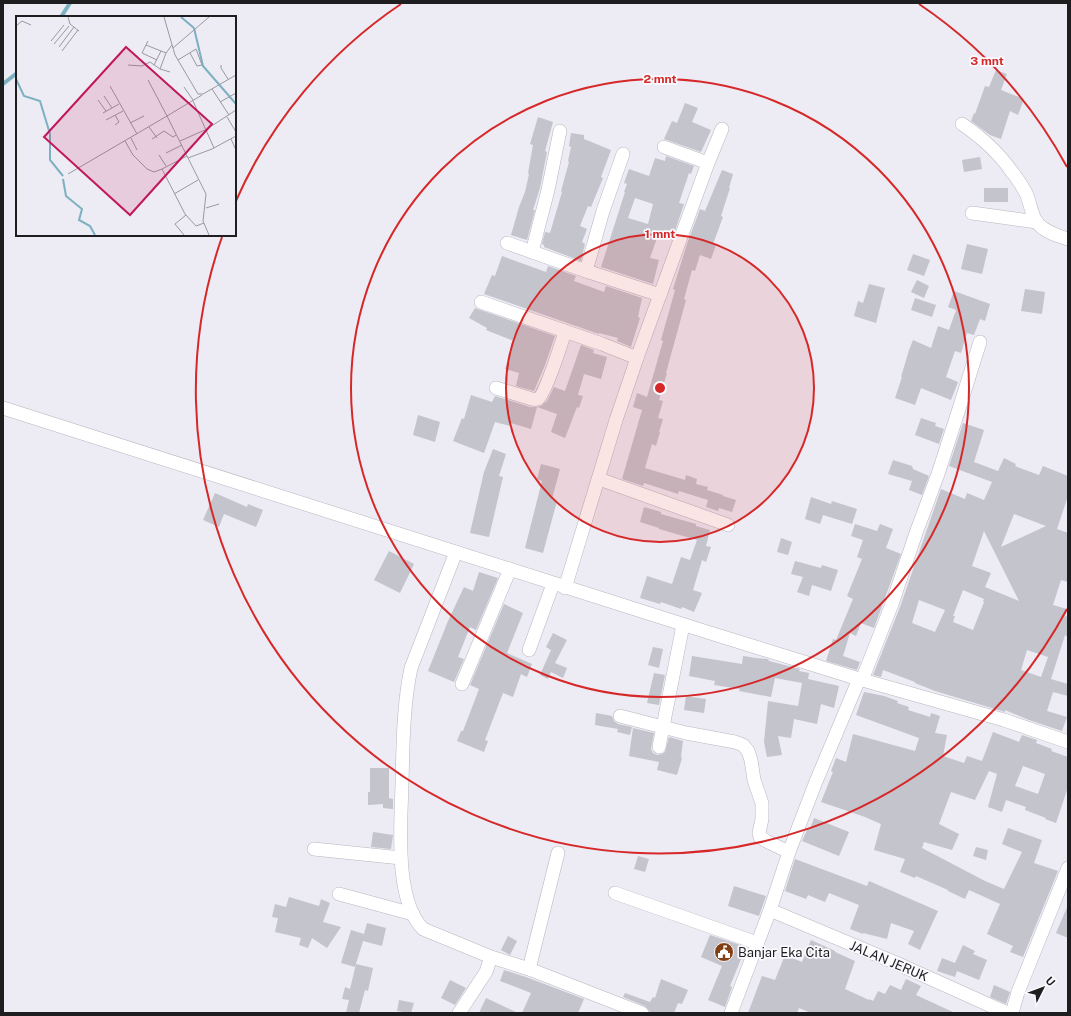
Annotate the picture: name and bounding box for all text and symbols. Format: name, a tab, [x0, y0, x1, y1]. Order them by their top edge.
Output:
inset map	[16, 16, 236, 236]
text: 3 mnt	[970, 54, 1004, 68]
text: 2 mnt	[644, 72, 676, 86]
text: 1 mnt	[645, 227, 675, 241]
centre of rings	[653, 381, 667, 395]
street label: JALAN JERUK	[848, 938, 930, 984]
public building icon: Banjar Eka Cita	[713, 941, 735, 963]
place label: Banjar Eka Cita	[738, 945, 830, 960]
north arrow	[1023, 968, 1063, 1008]
text: U	[1043, 974, 1058, 988]

